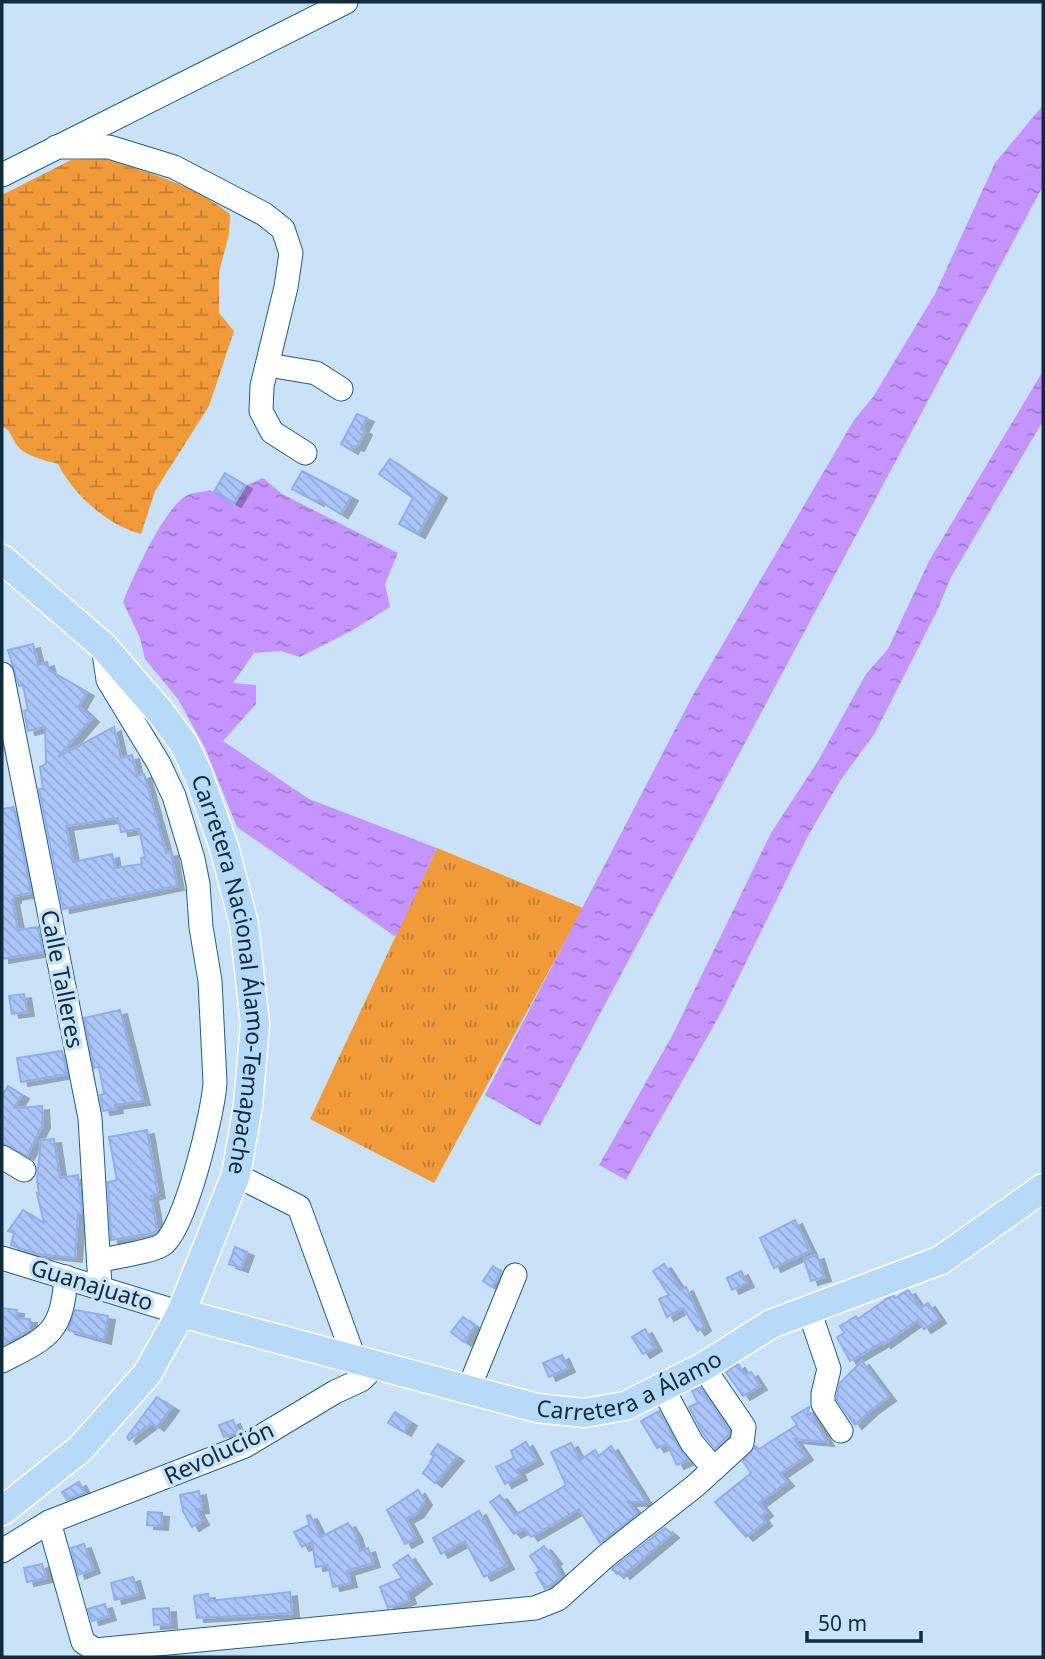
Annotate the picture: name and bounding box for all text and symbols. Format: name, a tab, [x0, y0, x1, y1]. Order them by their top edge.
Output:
street label: Carretera Nacional Álamo-Temapache	[184, 770, 273, 1177]
street label: Calle Talleres	[34, 907, 92, 1051]
street label: Guanajuato	[27, 1250, 157, 1318]
street label: Carretera a Álamo	[535, 1342, 728, 1428]
street label: Revolución	[158, 1413, 279, 1491]
scale bar	[807, 1600, 921, 1644]
text: 50 m	[818, 1609, 867, 1637]

